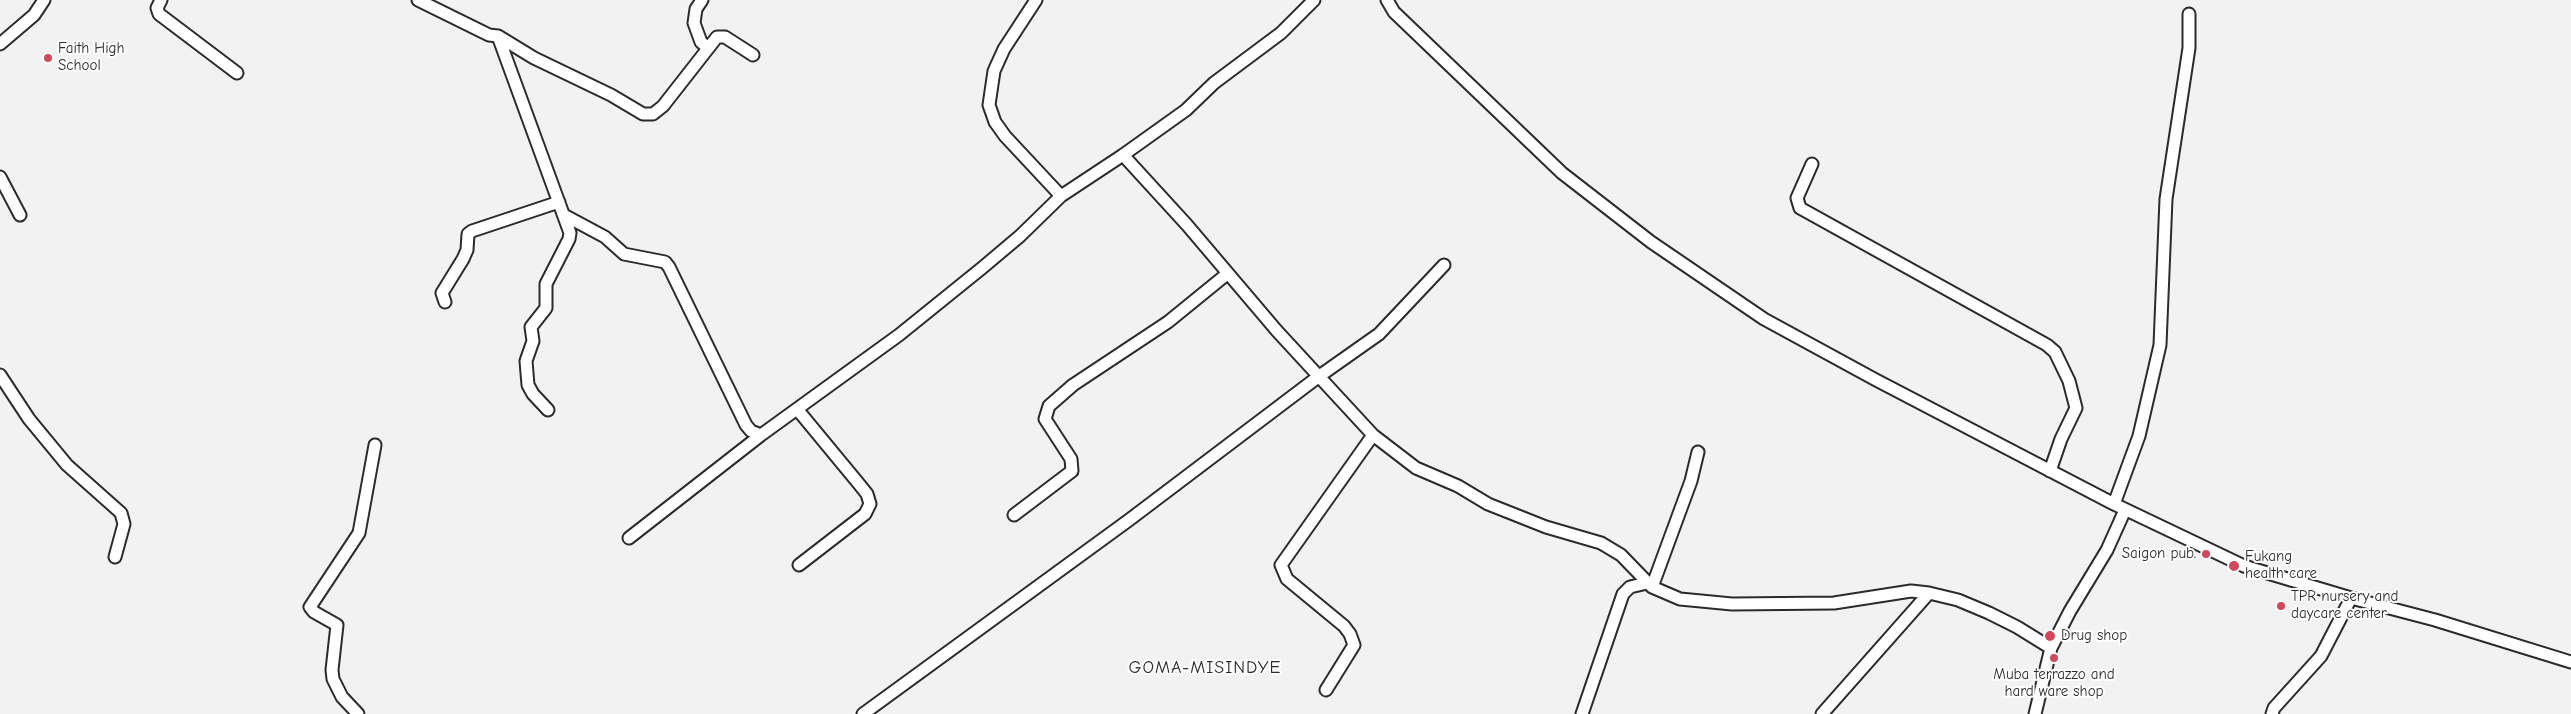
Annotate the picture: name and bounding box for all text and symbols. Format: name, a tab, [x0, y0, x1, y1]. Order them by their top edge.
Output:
place label: Faith High School	[58, 40, 125, 75]
marker: Faith High School	[42, 52, 54, 64]
place label: Saigon pub.	[2122, 545, 2196, 563]
marker: Saigon pub.	[2200, 548, 2212, 560]
place label: Fukang health care	[2245, 548, 2317, 583]
marker: Fukang health care	[2227, 559, 2241, 573]
place label: TPR nursery and daycare center	[2291, 588, 2398, 623]
marker: TPR nursery and daycare center	[2275, 600, 2287, 612]
place label: Drug shop	[2061, 627, 2127, 645]
marker: Drug shop	[2043, 629, 2057, 643]
marker: Muba terrazzo and hard ware shop	[2048, 652, 2060, 664]
district label: GOMA-MISINDYE	[1127, 657, 1283, 679]
place label: Muba terrazzo and hard ware shop	[1993, 666, 2115, 701]

